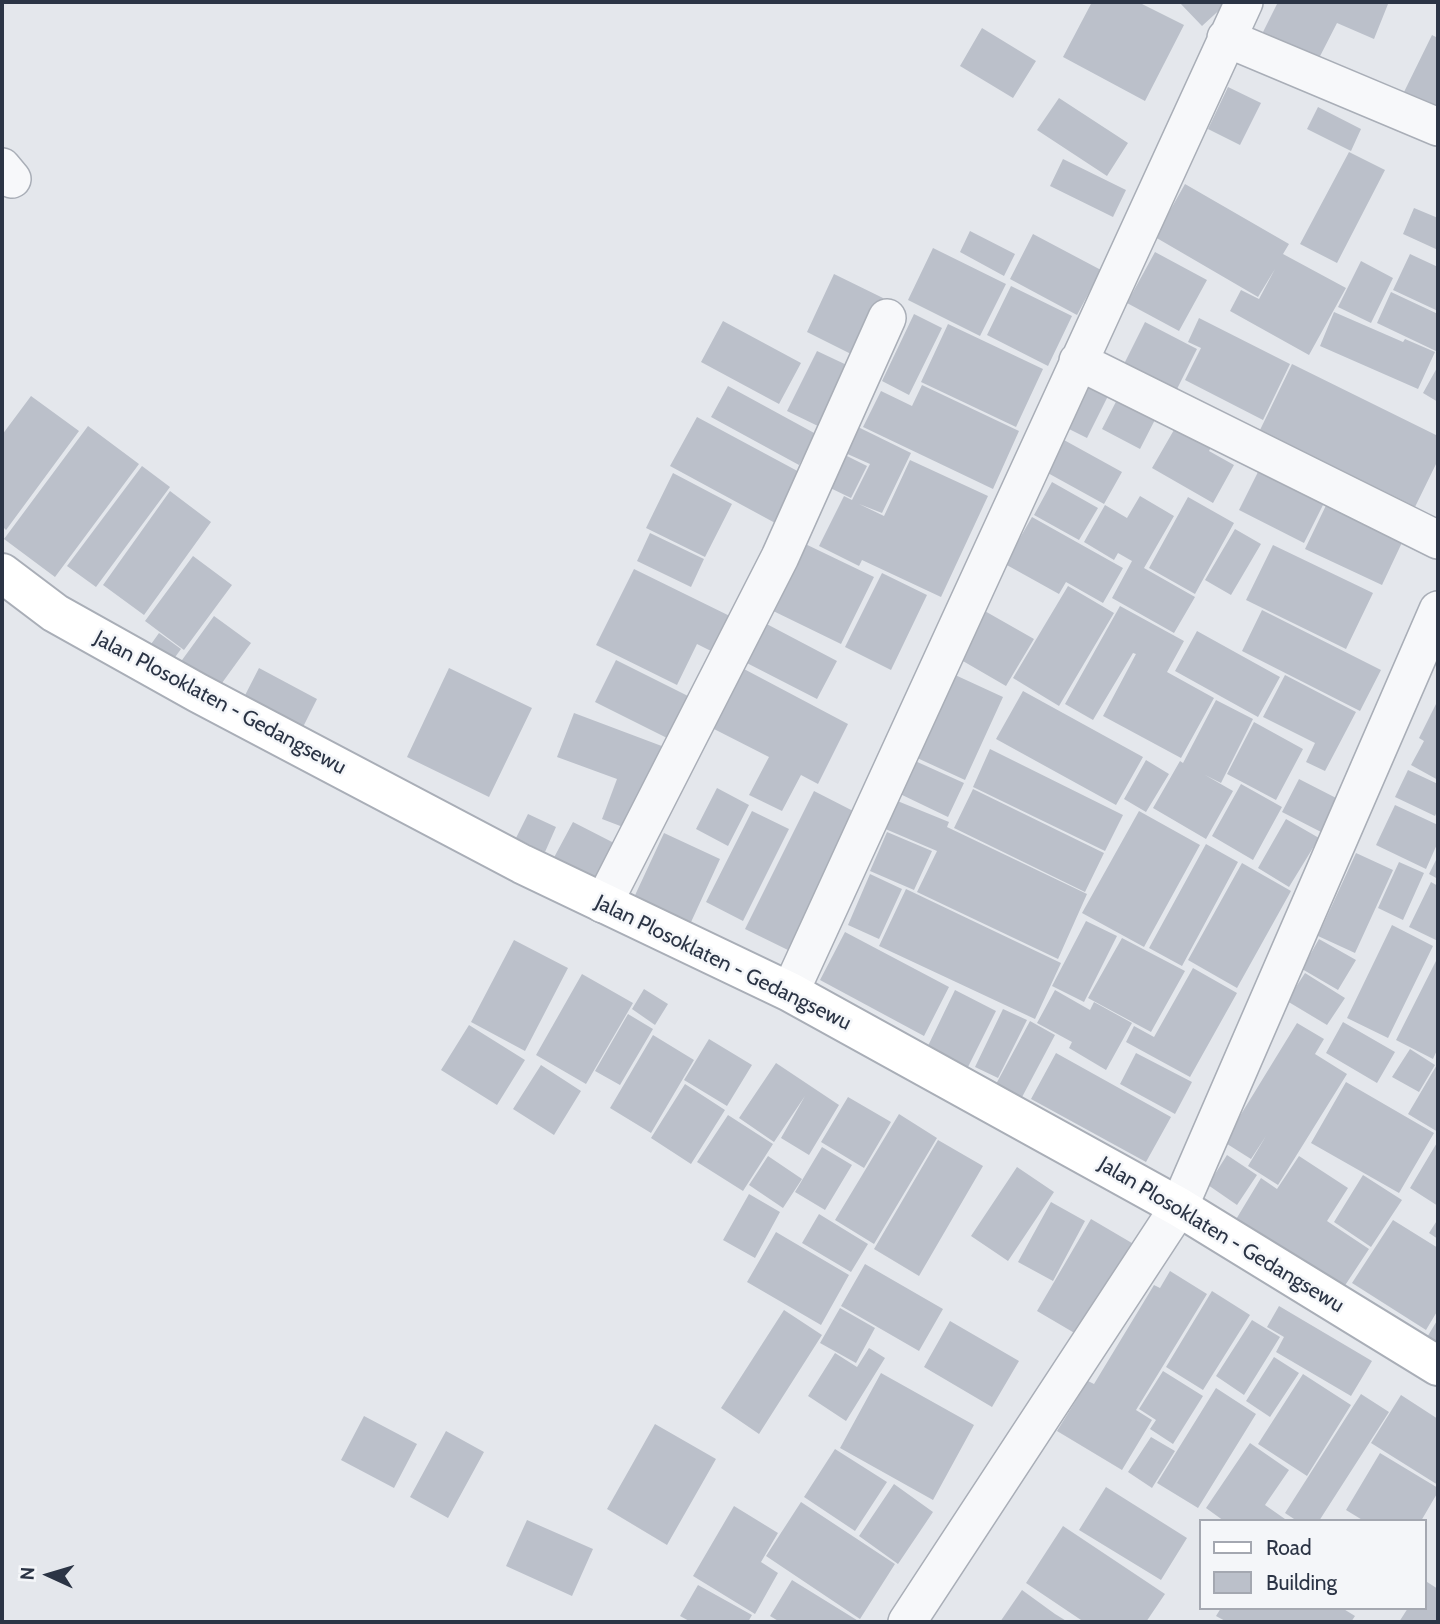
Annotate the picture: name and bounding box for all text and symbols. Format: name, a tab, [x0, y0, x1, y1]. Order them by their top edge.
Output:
street label: Jalan Plosoklaten - Gedangsewu	[90, 626, 350, 780]
street label: Jalan Plosoklaten - Gedangsewu	[591, 890, 855, 1036]
street label: Jalan Plosoklaten - Gedangsewu	[1094, 1152, 1348, 1318]
legend	[1198, 1519, 1426, 1610]
text: Road	[1266, 1535, 1312, 1560]
north arrow	[14, 1540, 84, 1610]
text: N	[16, 1566, 39, 1581]
text: Building	[1266, 1570, 1337, 1595]

